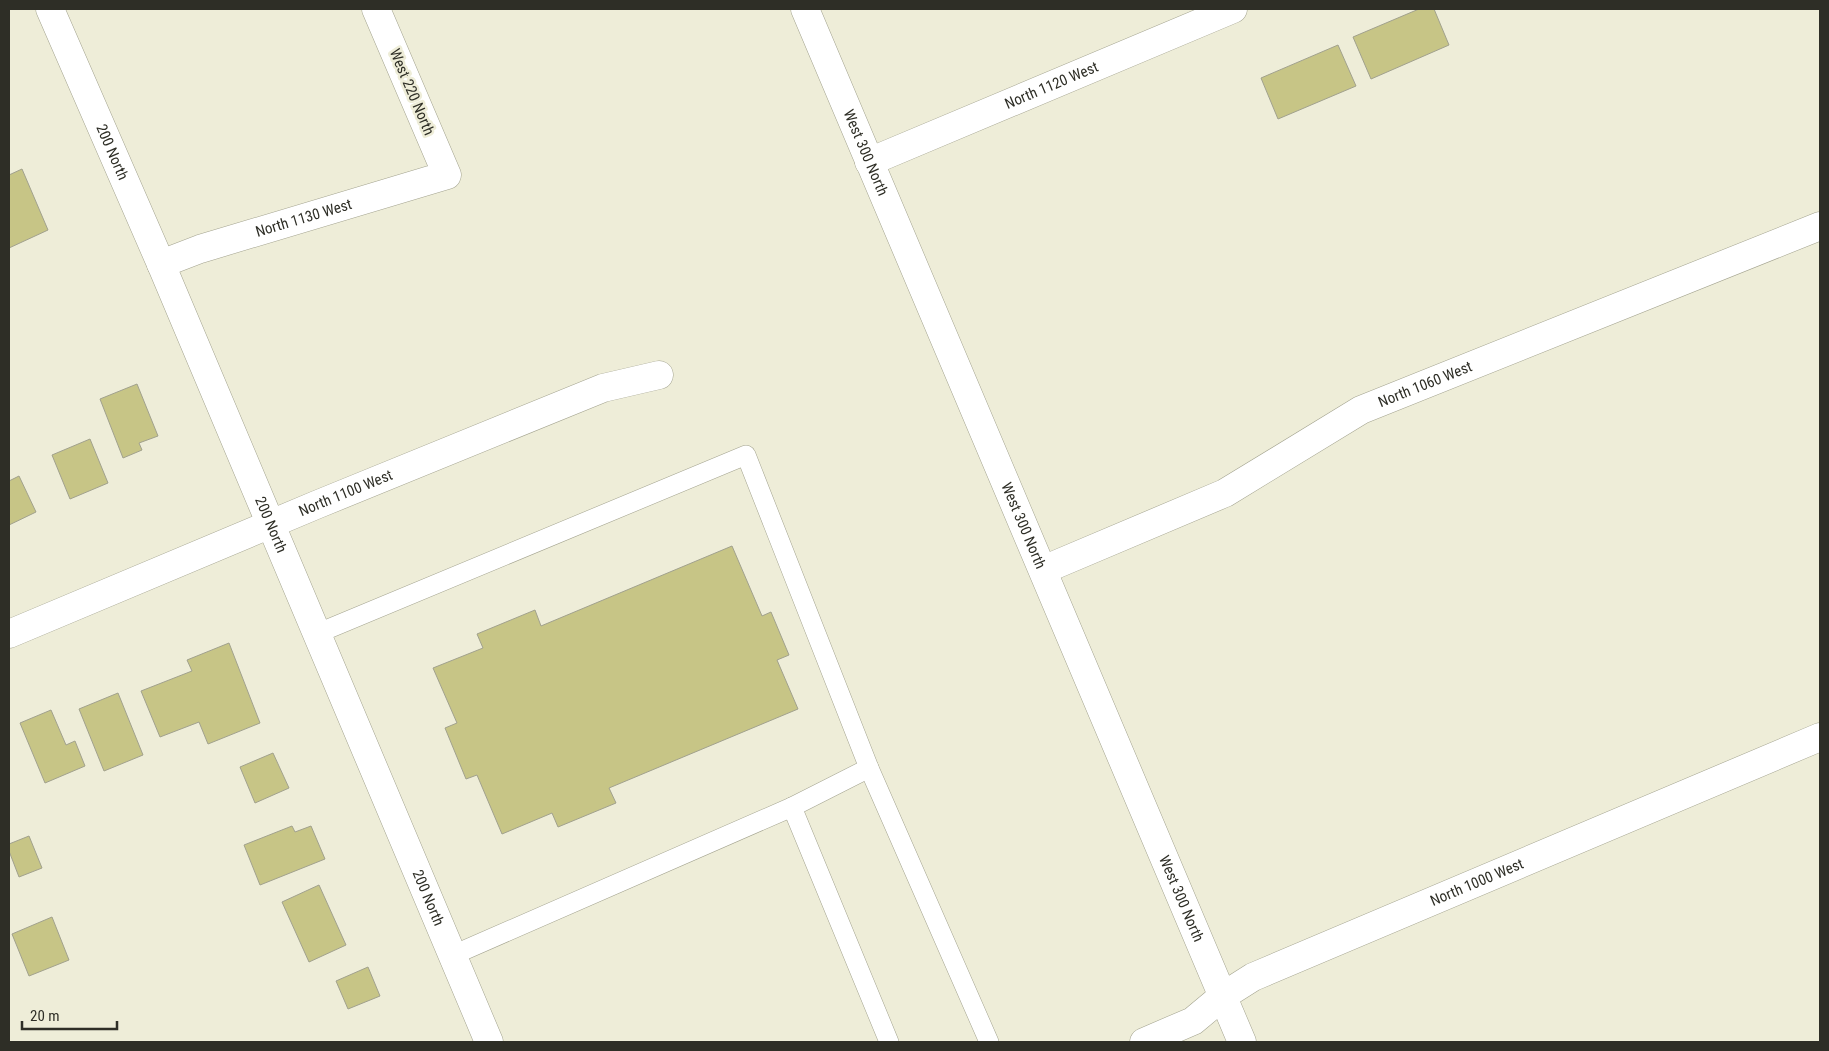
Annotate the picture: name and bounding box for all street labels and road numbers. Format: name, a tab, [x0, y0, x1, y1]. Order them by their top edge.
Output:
street label: West 220 North	[386, 46, 438, 138]
street label: North 1120 West	[1002, 58, 1101, 113]
street label: West 300 North	[840, 107, 892, 199]
street label: 200 North	[92, 121, 132, 183]
street label: North 1130 West	[253, 195, 354, 241]
street label: North 1060 West	[1376, 357, 1475, 411]
street label: North 1100 West	[296, 466, 395, 520]
street label: West 300 North	[997, 480, 1050, 572]
street label: 200 North	[251, 494, 291, 555]
street label: West 300 North	[1155, 853, 1208, 945]
street label: North 1000 West	[1428, 855, 1526, 910]
street label: 200 North	[408, 867, 448, 929]

